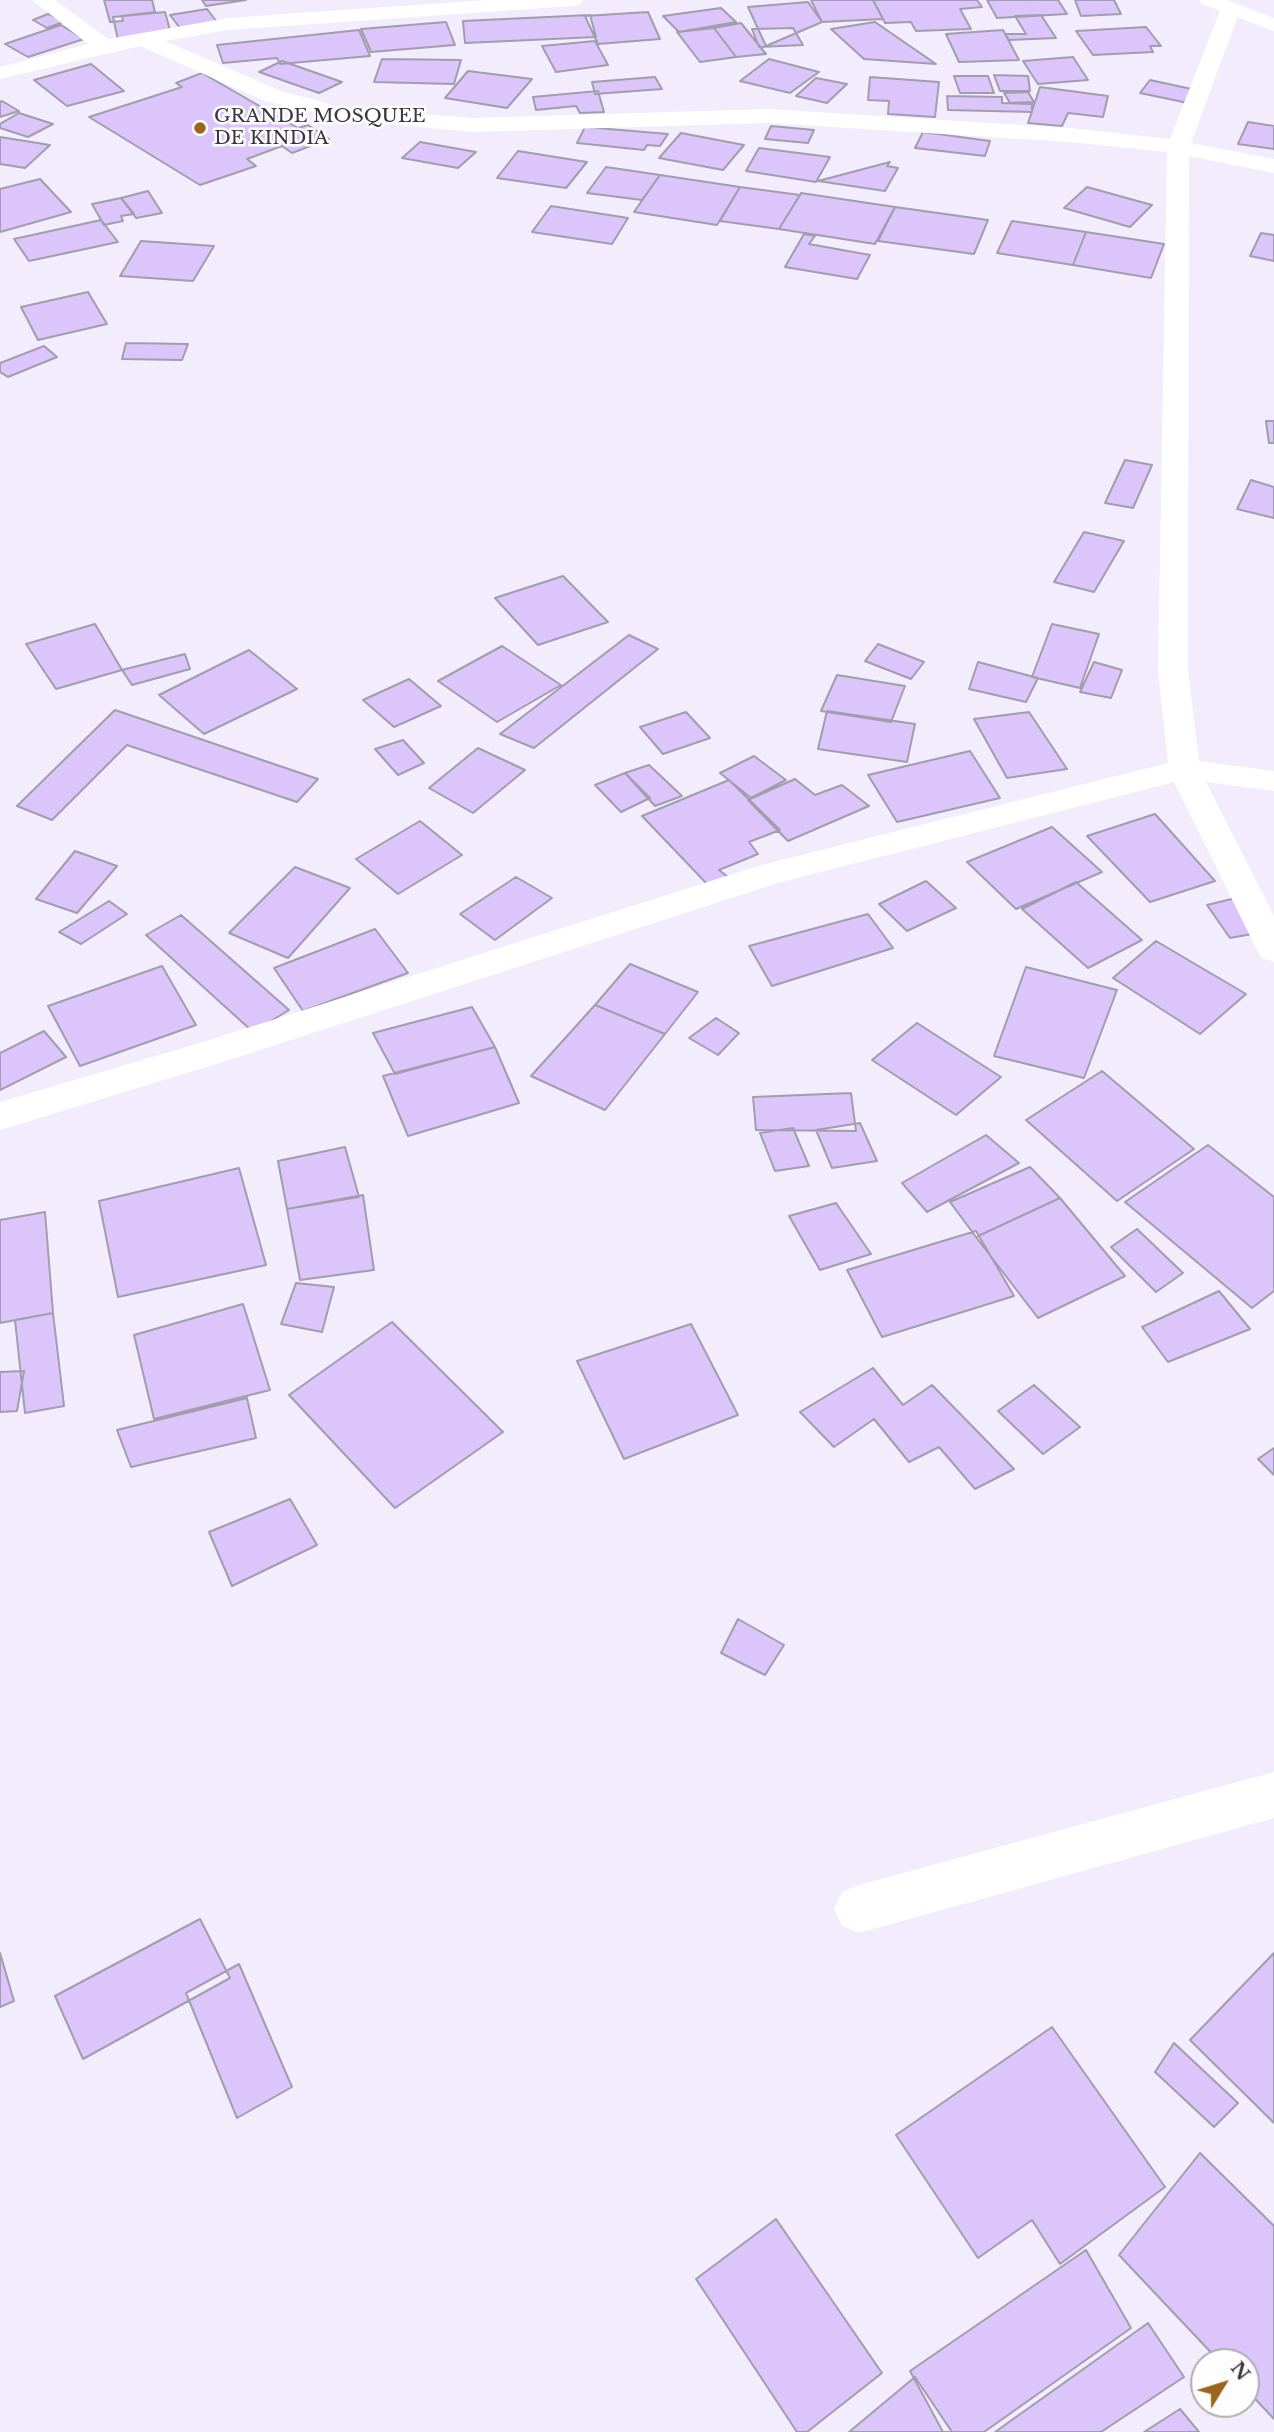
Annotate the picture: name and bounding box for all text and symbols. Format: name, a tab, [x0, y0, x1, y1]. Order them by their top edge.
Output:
place label: GRANDE MOSQUEE DE KINDIA	[214, 106, 426, 150]
marker: GRANDE MOSQUEE DE KINDIA	[192, 120, 208, 136]
north arrow	[1190, 2348, 1260, 2418]
text: N	[1226, 2357, 1255, 2385]

